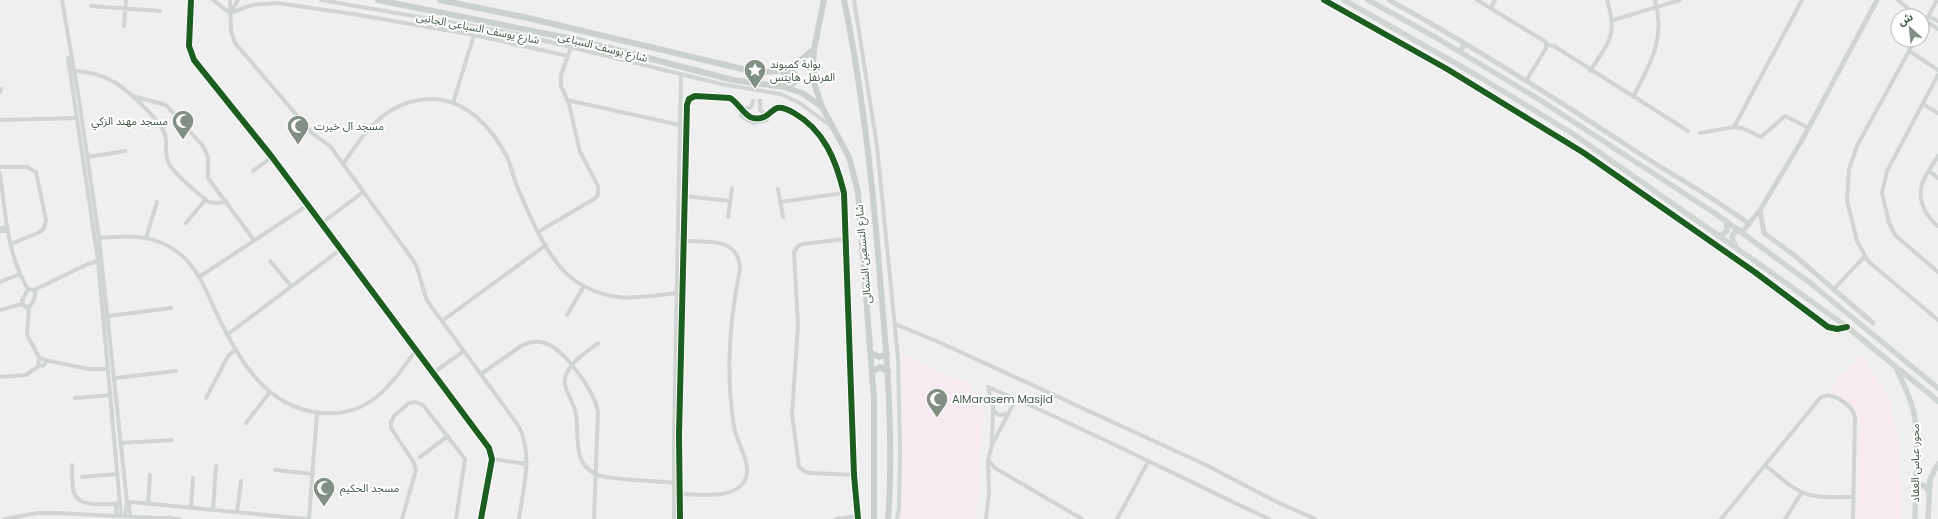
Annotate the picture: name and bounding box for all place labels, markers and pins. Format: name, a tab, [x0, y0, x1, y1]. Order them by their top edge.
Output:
place label: بوابة كمبوند القرنفل هايتس	[770, 56, 835, 85]
place icon: بوابة كمبوند القرنفل هايتس	[742, 57, 768, 90]
mosque icon: مسجد مهند الزكي	[170, 108, 196, 141]
place label: مسجد مهند الزكي	[91, 113, 168, 131]
mosque icon: مسجد آل خيرت	[285, 113, 311, 146]
place label: مسجد آل خيرت	[314, 118, 384, 134]
mosque icon: AlMarasem Masjid	[924, 386, 950, 419]
place label: AlMarasem Masjid	[952, 391, 1053, 407]
mosque icon: مسجد الحكيم	[311, 475, 337, 508]
place label: مسجد الحكيم	[340, 480, 400, 497]

